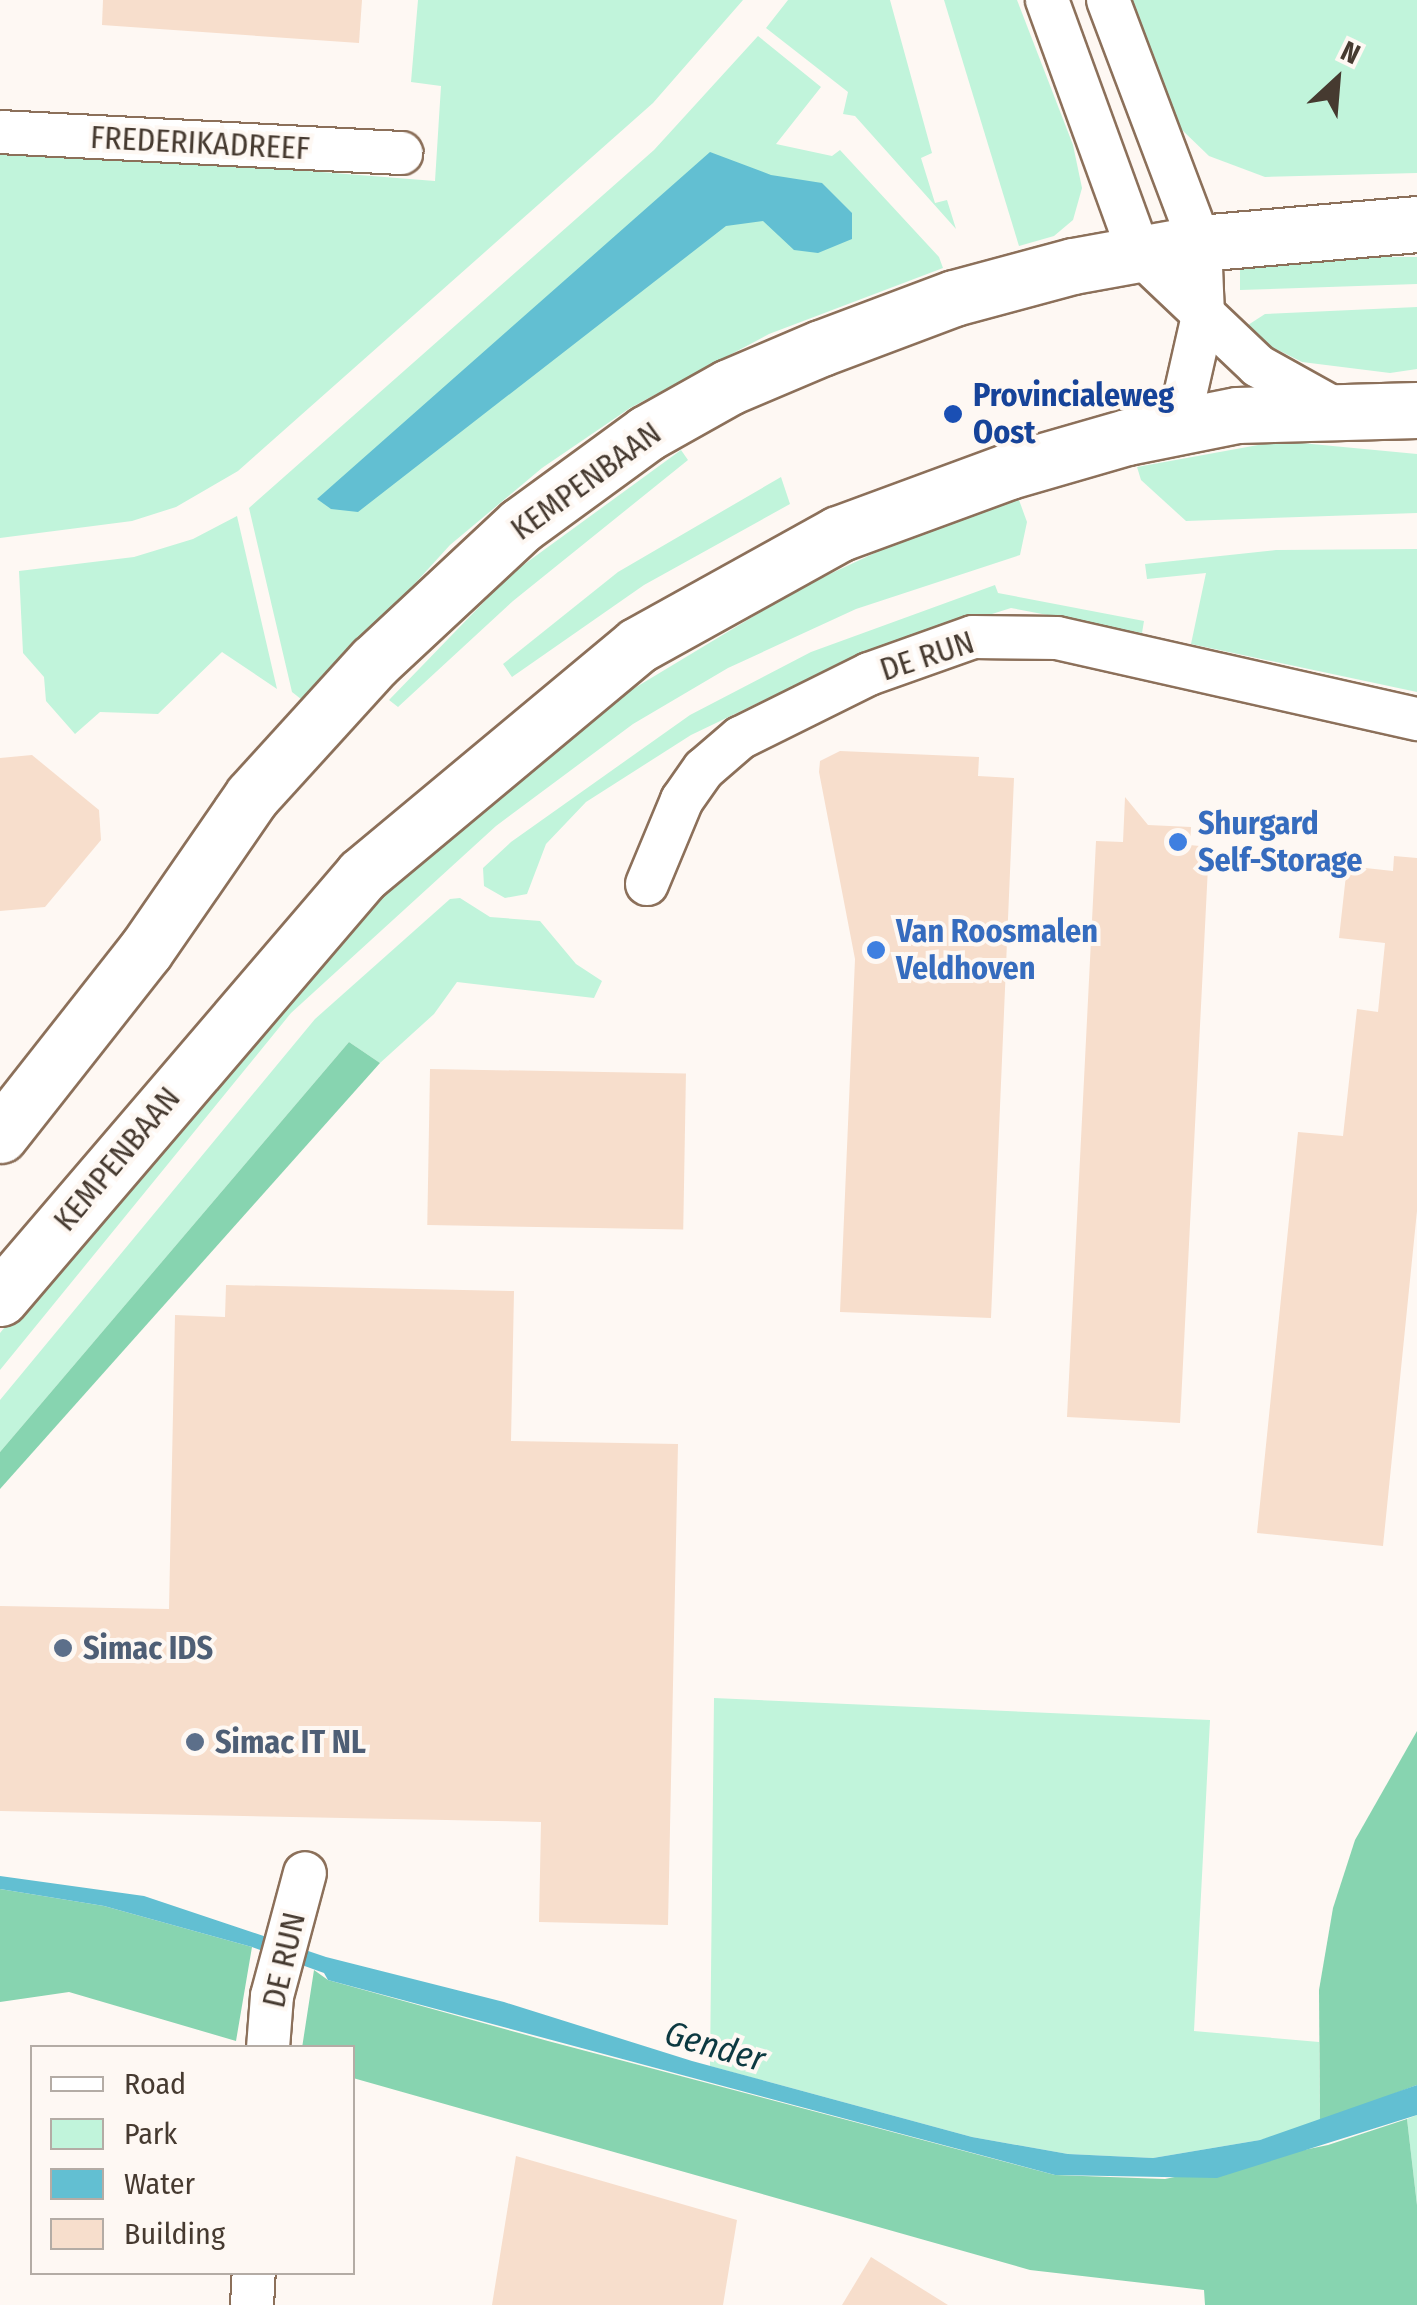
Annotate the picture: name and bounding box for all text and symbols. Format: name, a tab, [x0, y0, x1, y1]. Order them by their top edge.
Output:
north arrow	[1287, 30, 1387, 130]
text: N	[1336, 34, 1365, 71]
street label: FREDERIKADREEF	[89, 118, 311, 168]
place label: Provincialeweg Oost	[973, 377, 1174, 452]
marker: Provincialeweg Oost	[942, 403, 964, 425]
street label: KEMPENBAAN	[503, 414, 669, 548]
street label: DE RUN	[875, 623, 979, 689]
place label: Shurgard Self-Storage	[1198, 805, 1362, 880]
marker: Shurgard Self-Storage	[1167, 831, 1189, 853]
place label: Van Roosmalen Veldhoven	[896, 913, 1098, 988]
marker: Van Roosmalen Veldhoven	[865, 939, 887, 961]
street label: KEMPENBAAN	[46, 1079, 188, 1239]
place label: Simac IDS	[83, 1629, 213, 1667]
marker: Simac IDS	[52, 1637, 74, 1659]
place label: Simac IT NL	[215, 1723, 366, 1761]
marker: Simac IT NL	[184, 1731, 206, 1753]
street label: DE RUN	[254, 1909, 314, 2011]
water label: Gender	[660, 2012, 770, 2080]
legend	[30, 2045, 355, 2275]
text: Road	[124, 2066, 186, 2102]
text: Park	[124, 2116, 177, 2152]
text: Water	[124, 2166, 195, 2202]
text: Building	[124, 2216, 225, 2252]

